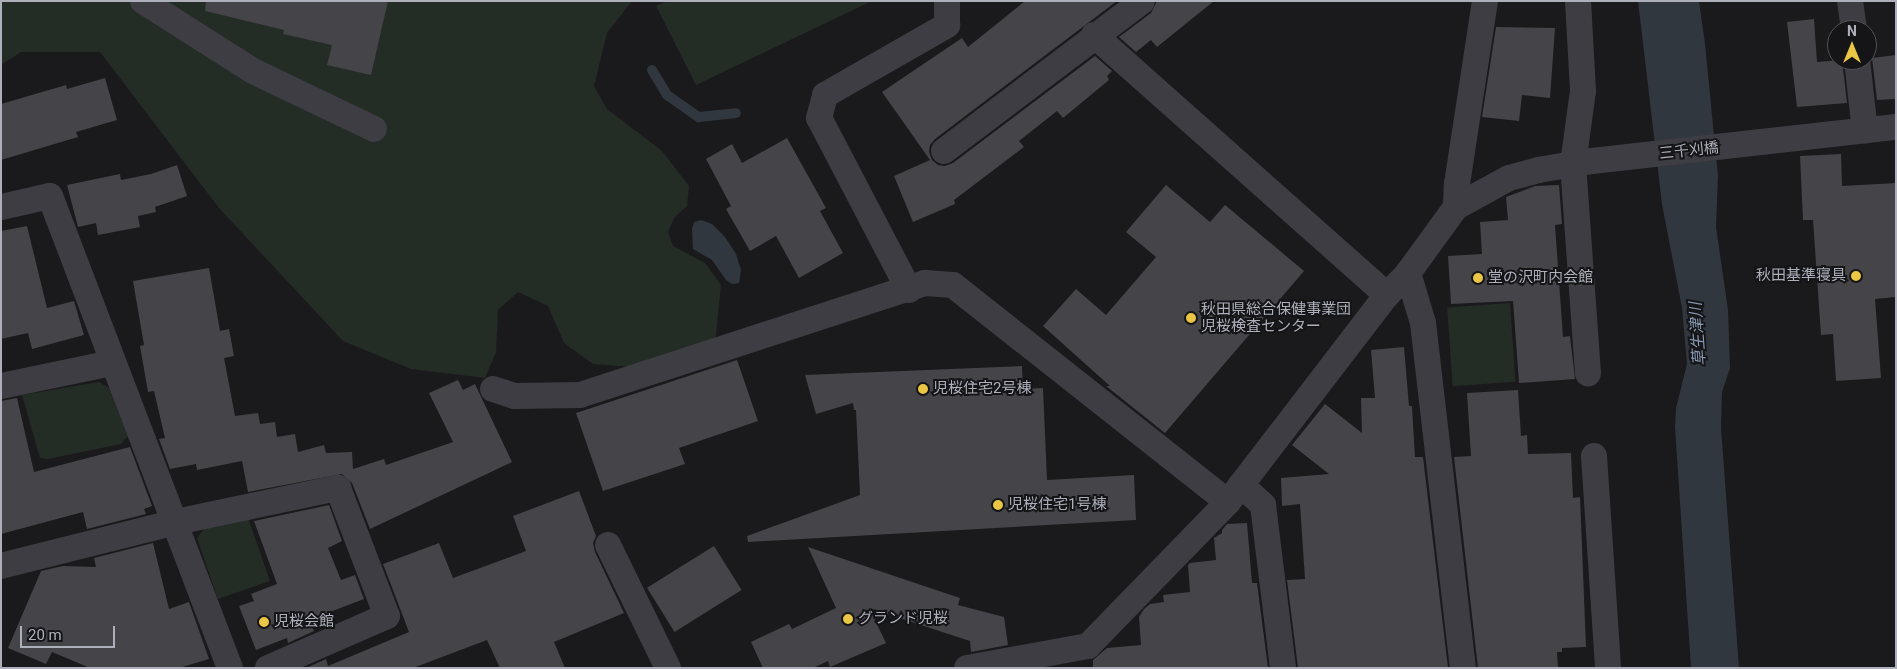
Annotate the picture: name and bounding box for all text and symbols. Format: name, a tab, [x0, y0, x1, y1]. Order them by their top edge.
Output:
north arrow	[1827, 20, 1877, 70]
text: N	[1847, 23, 1857, 39]
street label: 三千刈橋	[1658, 139, 1720, 163]
place label: 秋田基準寝具	[1756, 267, 1846, 285]
place label: 堂の沢町内会館	[1488, 269, 1593, 287]
marker: 秋田基準寝具	[1850, 270, 1862, 282]
marker: 堂の沢町内会館	[1472, 272, 1484, 284]
place label: 秋田県総合保健事業団 児桜検査センター	[1201, 300, 1351, 335]
water label: 草生津川	[1686, 301, 1710, 367]
marker: 秋田県総合保健事業団 児桜検査センター	[1185, 312, 1197, 324]
place label: 児桜住宅2号棟	[933, 380, 1031, 398]
marker: 児桜住宅2号棟	[917, 383, 929, 395]
place label: 児桜住宅1号棟	[1008, 496, 1106, 514]
marker: 児桜住宅1号棟	[992, 499, 1004, 511]
place label: グランド児桜	[858, 610, 948, 628]
place label: 児桜会館	[274, 613, 334, 631]
marker: グランド児桜	[842, 613, 854, 625]
scale bar	[22, 616, 118, 648]
marker: 児桜会館	[258, 616, 270, 628]
text: 20 m	[28, 626, 62, 644]

